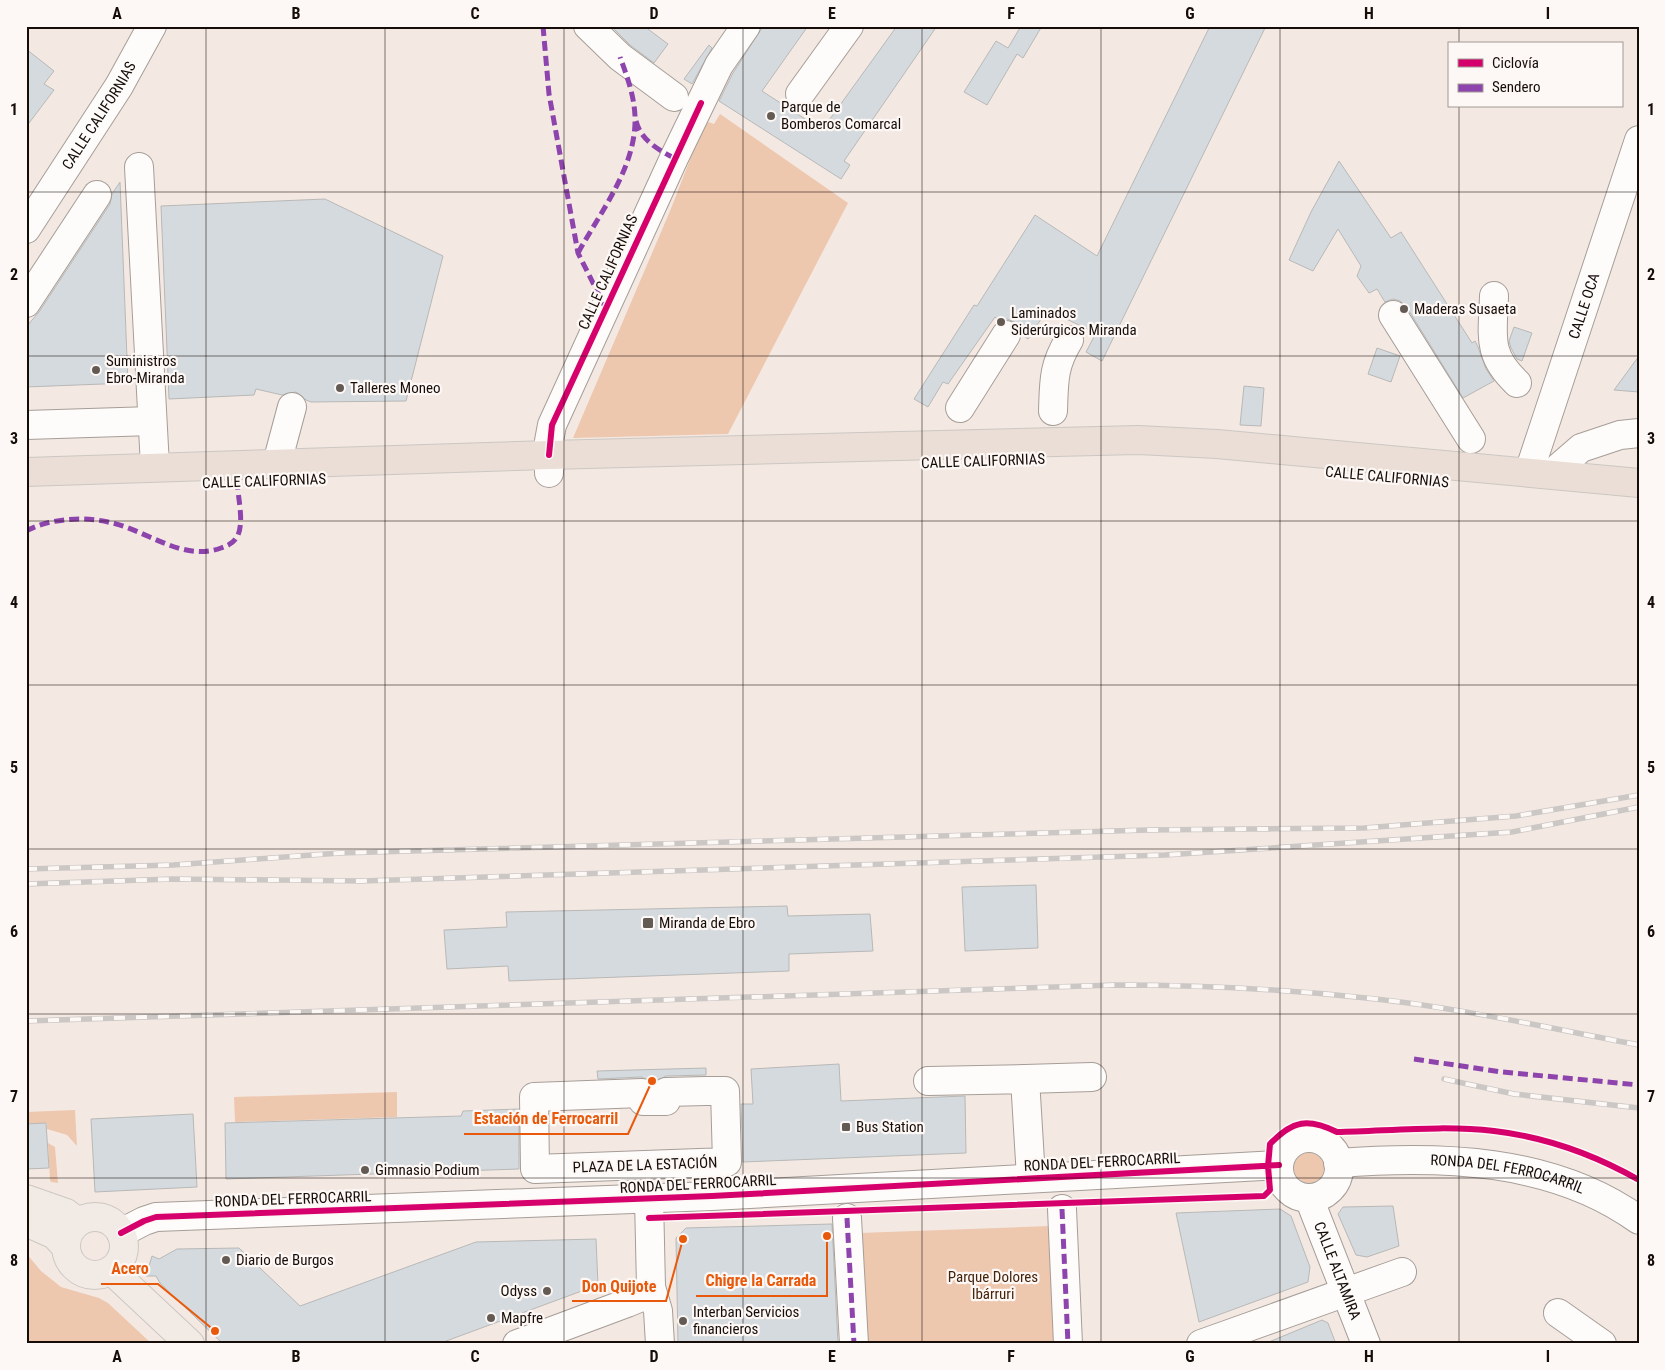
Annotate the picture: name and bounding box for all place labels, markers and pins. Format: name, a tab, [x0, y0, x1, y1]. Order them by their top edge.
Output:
place label: Parque de Bomberos Comarcal	[781, 98, 901, 133]
marker: Parque de Bomberos Comarcal	[765, 110, 777, 122]
place label: Maderas Susaeta	[1414, 300, 1516, 318]
marker: Maderas Susaeta	[1398, 303, 1410, 315]
place label: Laminados Siderúrgicos Miranda	[1011, 304, 1137, 339]
marker: Laminados Siderúrgicos Miranda	[995, 316, 1007, 328]
place label: Suministros Ebro-Miranda	[106, 352, 185, 387]
marker: Suministros Ebro-Miranda	[90, 364, 102, 376]
place label: Talleres Moneo	[350, 379, 441, 397]
marker: Talleres Moneo	[334, 382, 346, 394]
place label: Miranda de Ebro	[659, 914, 755, 932]
marker: Miranda de Ebro	[641, 916, 655, 930]
callout: Estación de Ferrocarril	[464, 1103, 628, 1134]
place label: Bus Station	[856, 1118, 924, 1136]
marker: Bus Station	[840, 1121, 852, 1133]
place label: Gimnasio Podium	[375, 1161, 479, 1179]
marker: Gimnasio Podium	[359, 1164, 371, 1176]
place label: Diario de Burgos	[236, 1251, 334, 1269]
callout: Acero	[101, 1253, 158, 1284]
marker: Diario de Burgos	[220, 1254, 232, 1266]
callout: Chigre la Carrada	[696, 1265, 827, 1296]
callout: Don Quijote	[572, 1270, 666, 1301]
place label: Odyss	[501, 1282, 537, 1300]
marker: Odyss	[541, 1285, 553, 1297]
place label: Interban Servicios financieros	[693, 1303, 800, 1338]
place label: Mapfre	[501, 1309, 543, 1327]
marker: Mapfre	[485, 1312, 497, 1324]
marker: Interban Servicios financieros	[677, 1315, 689, 1327]

